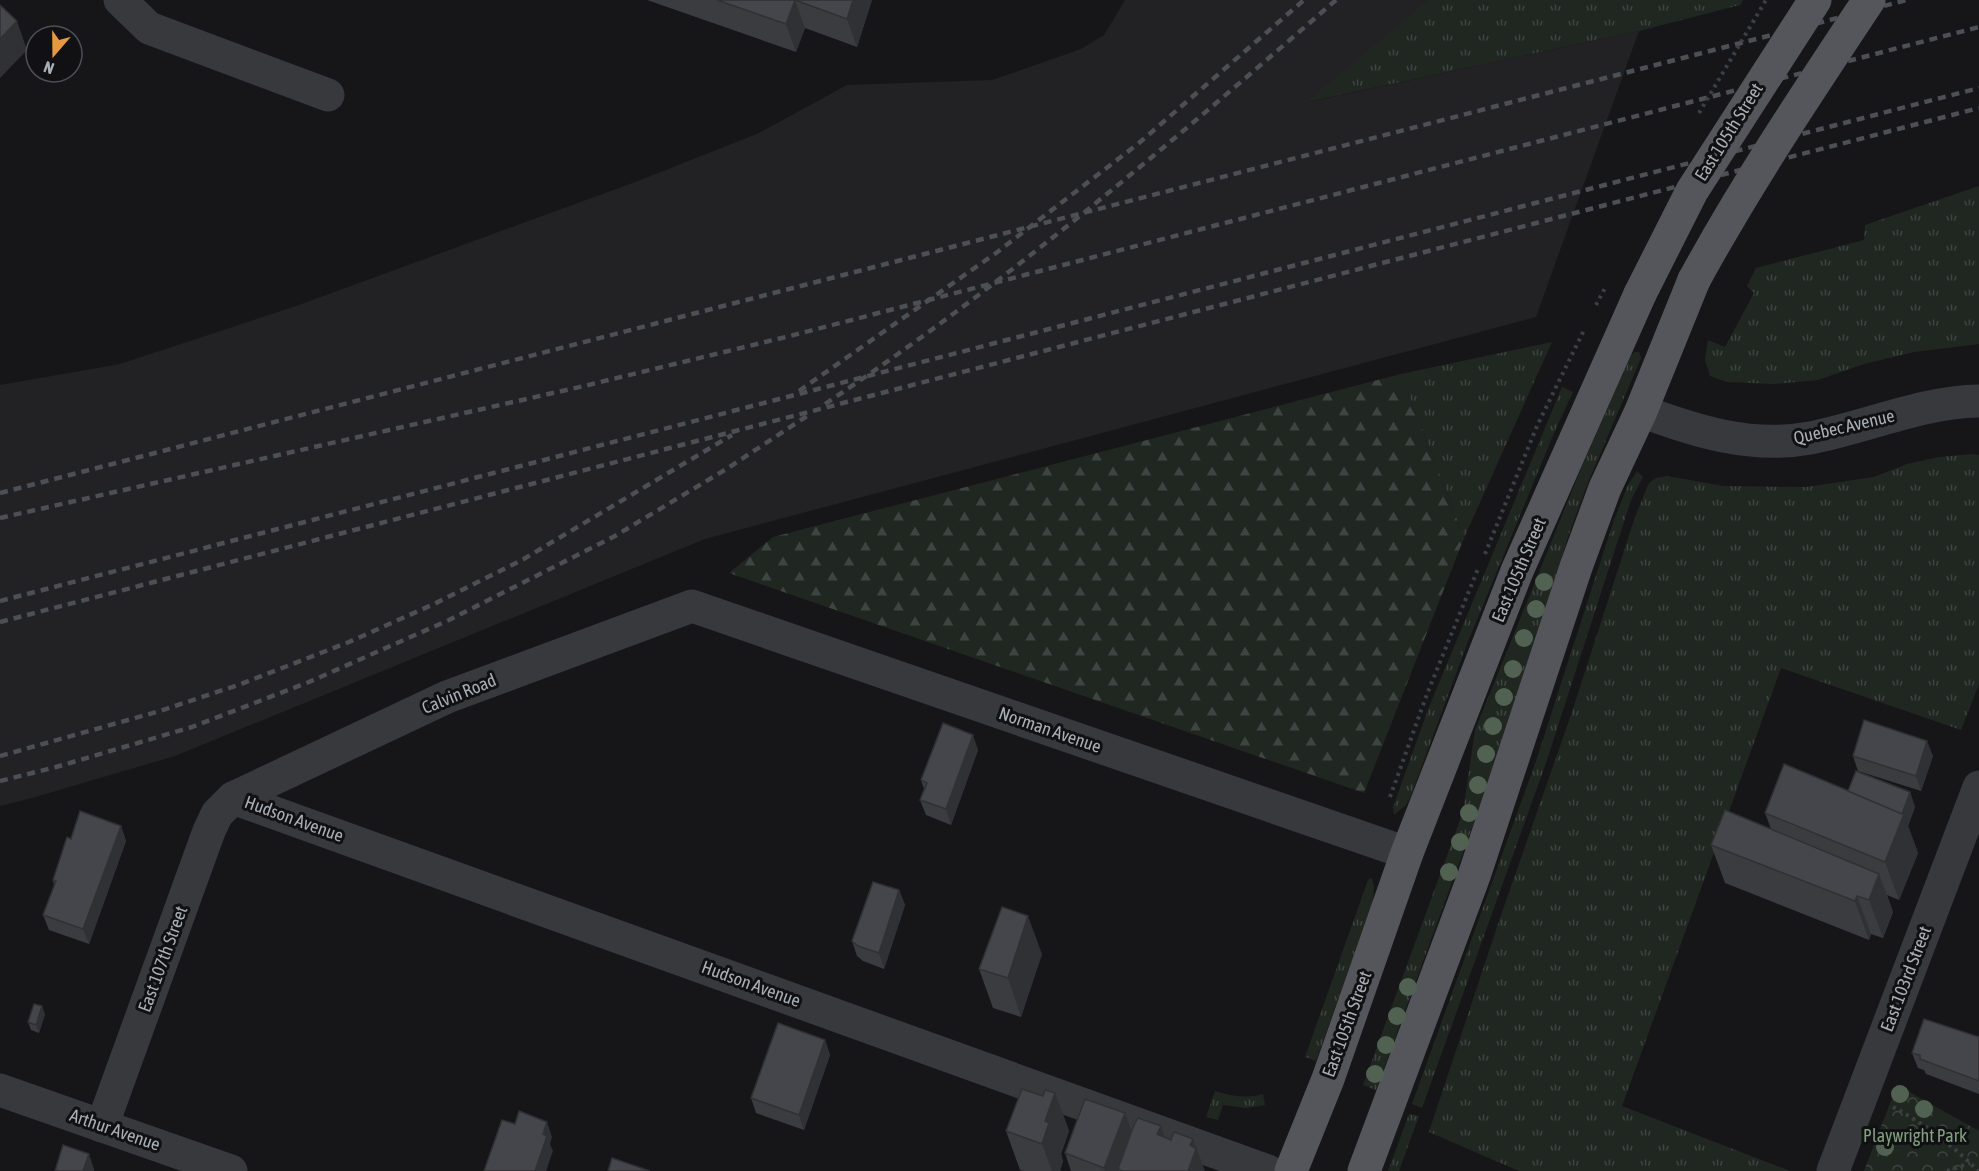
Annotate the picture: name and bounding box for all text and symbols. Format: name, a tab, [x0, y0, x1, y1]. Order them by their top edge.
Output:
north arrow	[24, 24, 84, 84]
text: N	[41, 58, 56, 78]
street label: East 105th Street	[1690, 79, 1767, 184]
street label: Quebec Avenue	[1791, 405, 1896, 448]
street label: East 105th Street	[1487, 514, 1550, 625]
street label: Calvin Road	[419, 669, 499, 718]
street label: Norman Avenue	[996, 702, 1104, 757]
street label: Hudson Avenue	[242, 791, 346, 846]
street label: East 107th Street	[134, 903, 191, 1015]
street label: East 103rd Street	[1876, 923, 1935, 1035]
street label: Hudson Avenue	[699, 956, 803, 1011]
street label: East 105th Street	[1318, 968, 1375, 1080]
street label: Arthur Avenue	[67, 1104, 163, 1155]
park label: Playwright Park	[1863, 1125, 1967, 1146]

